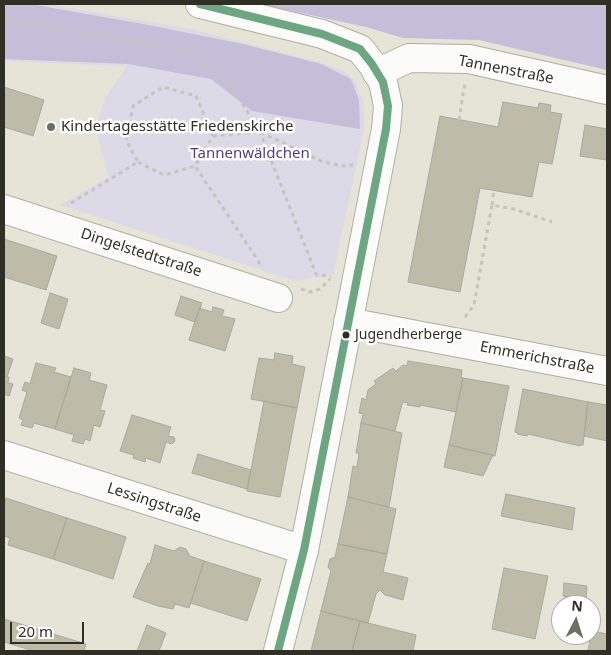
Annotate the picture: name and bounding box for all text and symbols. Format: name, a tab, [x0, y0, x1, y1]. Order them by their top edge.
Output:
street label: Tannenstraße	[457, 52, 555, 88]
place label: Kindertagesstätte Friedenskirche	[61, 118, 293, 136]
marker: Kindertagesstätte Friedenskirche	[45, 121, 57, 133]
park label: Tannenwäldchen	[190, 145, 310, 163]
street label: Dingelstedtstraße	[78, 225, 204, 281]
place label: Jugendherberge	[355, 327, 462, 343]
marker: Jugendherberge	[341, 330, 351, 340]
street label: Emmerichstraße	[478, 338, 596, 378]
street label: Lessingstraße	[105, 479, 203, 527]
north arrow	[551, 595, 601, 645]
text: N	[571, 596, 584, 616]
scale bar	[12, 612, 86, 644]
text: 20 m	[18, 621, 53, 641]

